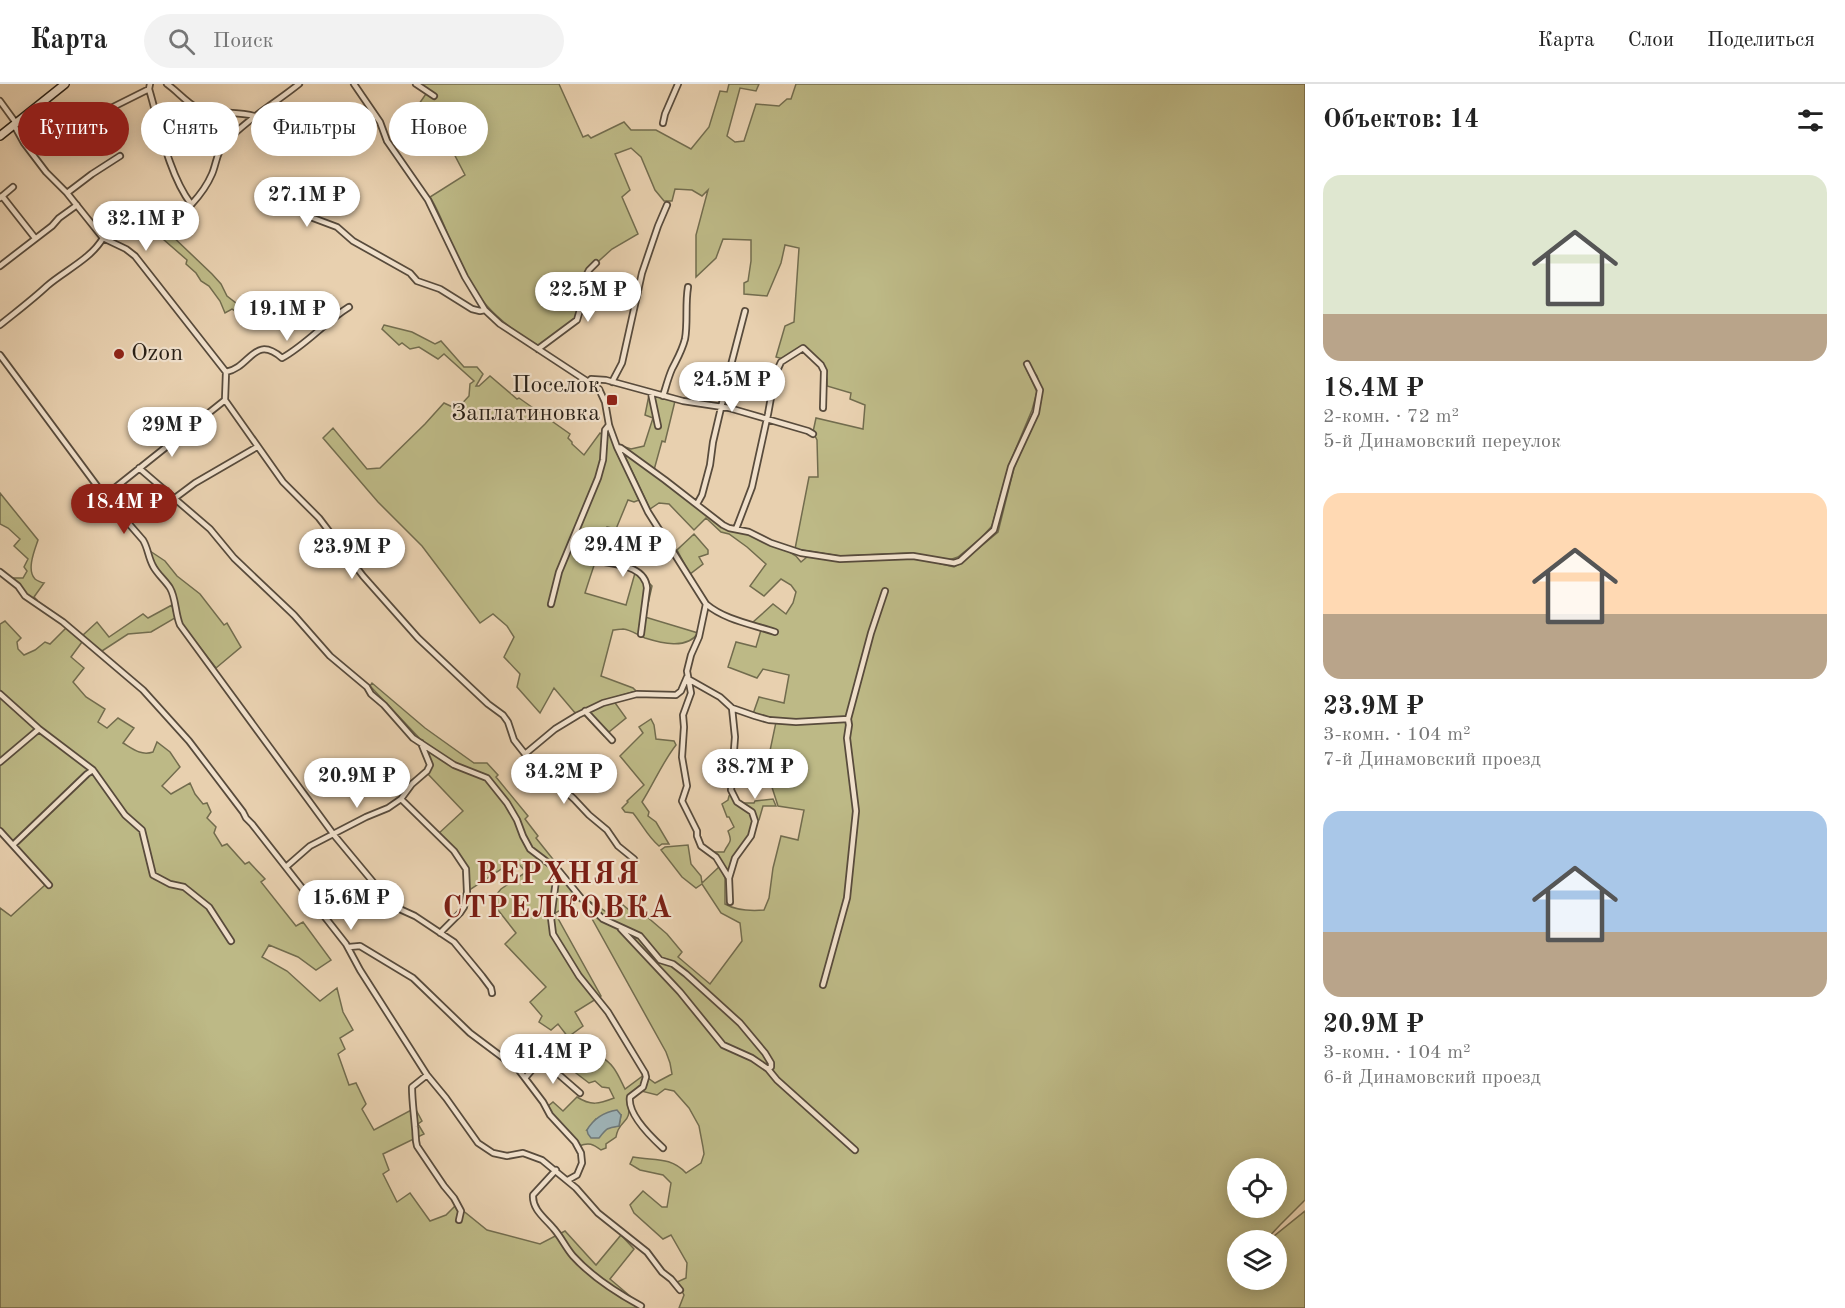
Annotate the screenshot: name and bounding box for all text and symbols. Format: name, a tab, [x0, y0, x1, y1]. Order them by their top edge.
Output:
search box	[144, 14, 564, 68]
icon: search	[165, 25, 198, 58]
text: Карта	[30, 27, 108, 55]
text: Поиск	[213, 30, 274, 52]
text: Карта	[1538, 30, 1595, 51]
text: Слои	[1628, 30, 1674, 51]
text: Поделиться	[1707, 30, 1815, 51]
chip: Купить	[18, 102, 129, 156]
chip: Снять	[141, 102, 239, 156]
chip: Фильтры	[251, 102, 377, 156]
chip: Новое	[389, 102, 488, 156]
icon: filters	[1794, 104, 1827, 137]
text: Объектов: 14	[1323, 107, 1479, 133]
pin: 27.1M ₽	[252, 177, 362, 228]
text: 27.1M ₽	[268, 186, 346, 206]
pin: 32.1M ₽	[91, 201, 201, 252]
text: 32.1M ₽	[107, 210, 185, 230]
icon: home	[1521, 214, 1629, 322]
pin: 22.5M ₽	[533, 272, 643, 323]
text: 22.5M ₽	[549, 281, 627, 301]
pin: 19.1M ₽	[232, 291, 342, 342]
text: 19.1M ₽	[248, 300, 326, 320]
place label: Ozon	[131, 342, 183, 366]
marker: Ozon	[112, 347, 126, 361]
pin: 24.5M ₽	[677, 362, 787, 413]
text: 24.5M ₽	[693, 371, 771, 391]
place label: Поселок Заплатиновка	[451, 374, 600, 426]
text: 18.4M ₽	[1323, 376, 1424, 402]
marker: Поселок Заплатиновка	[605, 393, 619, 407]
pin: 29M ₽	[130, 407, 214, 458]
text: 2-комн. · 72 m²	[1323, 407, 1459, 427]
text: 29M ₽	[142, 416, 202, 436]
text: 5-й Динамовский переулок	[1323, 432, 1561, 452]
pin: 18.4M ₽	[69, 484, 179, 535]
text: 18.4M ₽	[85, 493, 163, 513]
pin: 29.4M ₽	[568, 527, 678, 578]
pin: 23.9M ₽	[297, 529, 407, 580]
icon: home	[1521, 532, 1629, 640]
text: 29.4M ₽	[584, 536, 662, 556]
text: 23.9M ₽	[313, 538, 391, 558]
text: 23.9M ₽	[1323, 694, 1424, 720]
text: 3-комн. · 104 m²	[1323, 725, 1471, 745]
pin: 38.7M ₽	[700, 749, 810, 800]
text: 7-й Динамовский проезд	[1323, 750, 1541, 770]
pin: 34.2M ₽	[509, 754, 619, 805]
pin: 20.9M ₽	[302, 758, 412, 809]
text: 38.7M ₽	[716, 758, 794, 778]
text: 34.2M ₽	[525, 763, 603, 783]
text: 20.9M ₽	[318, 767, 396, 787]
icon: home	[1521, 850, 1629, 958]
district label: ВЕРХНЯЯ СТРЕЛКОВКА	[443, 860, 673, 924]
pin: 15.6M ₽	[296, 880, 406, 931]
text: 15.6M ₽	[312, 889, 390, 909]
text: 20.9M ₽	[1323, 1012, 1424, 1038]
pin: 41.4M ₽	[498, 1034, 608, 1085]
text: 41.4M ₽	[514, 1043, 592, 1063]
text: 3-комн. · 104 m²	[1323, 1043, 1471, 1063]
text: 6-й Динамовский проезд	[1323, 1068, 1541, 1088]
map controls	[1227, 1158, 1287, 1290]
button: locate	[1227, 1158, 1287, 1218]
button: layers	[1227, 1230, 1287, 1290]

